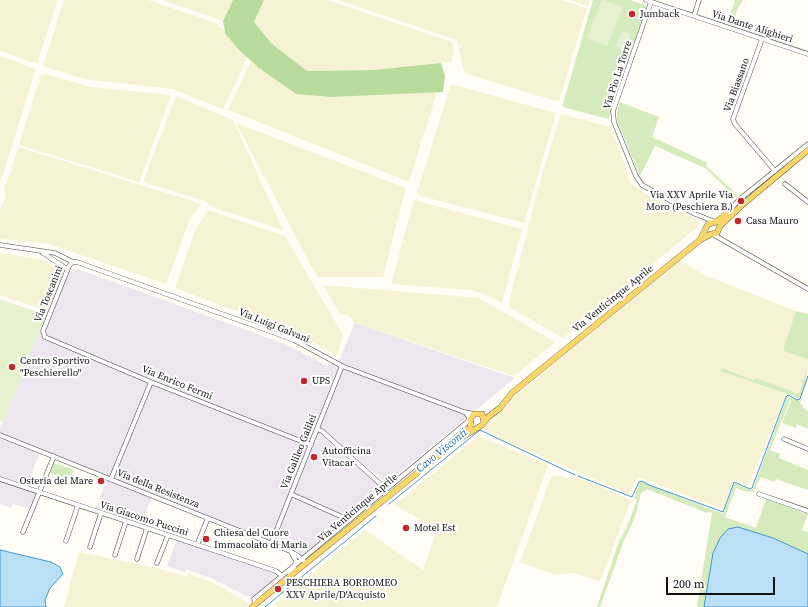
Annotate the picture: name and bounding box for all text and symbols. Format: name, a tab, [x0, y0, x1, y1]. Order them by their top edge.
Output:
place label: Jumback	[640, 8, 679, 20]
street label: Via Dante Alighieri	[710, 8, 794, 46]
marker: Jumback	[627, 9, 637, 19]
street label: Via Pio La Torre	[601, 39, 635, 111]
street label: Via Biassano	[722, 56, 752, 114]
place label: Via XXV Aprile Via Moro (Peschiera B.)	[646, 189, 733, 212]
marker: Via XXV Aprile Via Moro (Peschiera B.)	[736, 196, 746, 206]
place label: Casa Mauro	[746, 215, 799, 227]
marker: Casa Mauro	[733, 216, 743, 226]
street label: Via Venticinque Aprile	[570, 263, 656, 335]
street label: Via Toscanini	[32, 264, 66, 324]
street label: Via Luigi Galvani	[237, 306, 311, 346]
place label: Centro Sportivo "Peschierello"	[20, 355, 90, 378]
marker: Centro Sportivo "Peschierello"	[7, 362, 17, 372]
street label: Via Enrico Fermi	[140, 363, 214, 403]
place label: UPS	[312, 375, 330, 387]
marker: UPS	[299, 376, 309, 386]
street label: Via Galileo Galilei	[279, 413, 319, 491]
water label: Cavo Visconti	[414, 426, 470, 476]
place label: Autofficina Vitacar	[322, 445, 371, 468]
marker: Autofficina Vitacar	[309, 452, 319, 462]
street label: Via della Resistenza	[115, 467, 201, 511]
street label: Via Venticinque Aprile	[316, 471, 400, 545]
place label: Osteria del Mare	[20, 475, 93, 487]
marker: Osteria del Mare	[96, 476, 106, 486]
street label: Via Giacomo Puccini	[98, 499, 190, 539]
place label: Motel Est	[414, 522, 455, 534]
marker: Motel Est	[401, 523, 411, 533]
place label: Chiesa del Cuore Immacolato di Maria	[214, 527, 307, 550]
marker: Chiesa del Cuore Immacolato di Maria	[201, 534, 211, 544]
scale bar	[668, 569, 777, 595]
text: 200 m	[673, 576, 705, 592]
place label: PESCHIERA BORROMEO XXV Aprile/D'Acquisto	[286, 577, 397, 600]
marker: PESCHIERA BORROMEO XXV Aprile/D'Acquisto	[273, 584, 283, 594]

